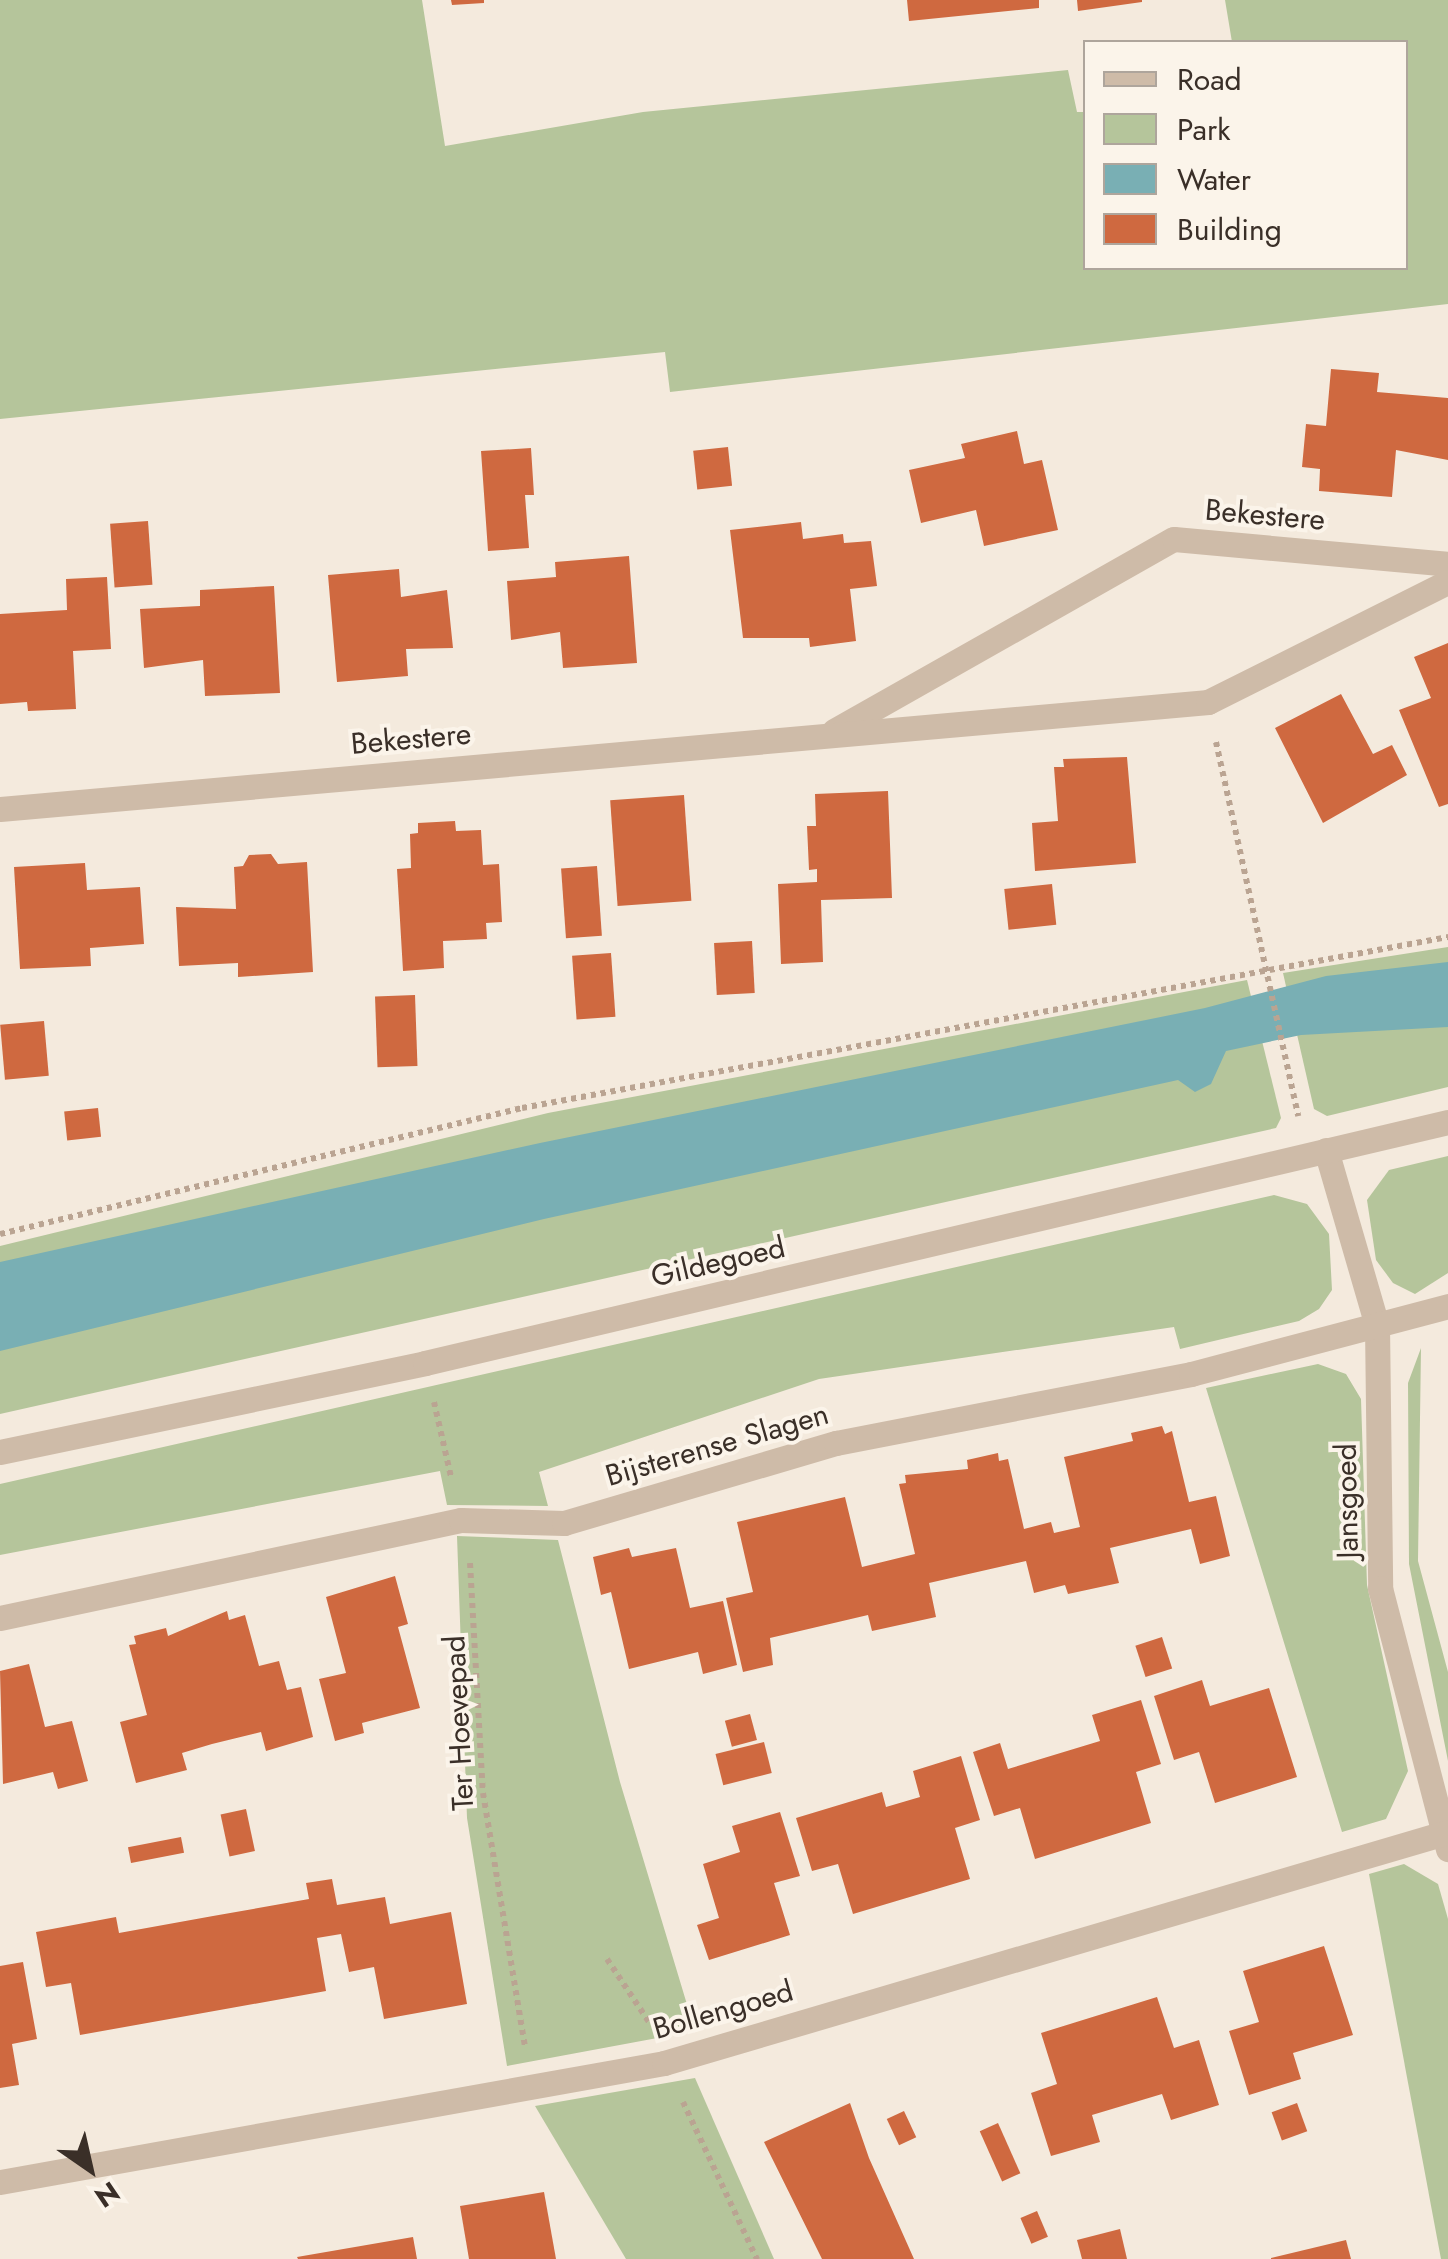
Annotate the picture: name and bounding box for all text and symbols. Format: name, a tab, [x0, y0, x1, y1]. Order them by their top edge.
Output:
legend	[1083, 40, 1408, 270]
text: Road	[1177, 58, 1242, 101]
text: Park	[1177, 108, 1230, 151]
text: Water	[1177, 158, 1251, 201]
text: Building	[1177, 208, 1282, 251]
street label: Bekestere	[1203, 492, 1327, 538]
street label: Bekestere	[349, 716, 473, 762]
street label: Gildegoed	[647, 1229, 789, 1295]
street label: Bijsterense Slagen	[601, 1396, 833, 1494]
street label: Jansgoed	[1328, 1443, 1366, 1559]
street label: Ter Hoevepad	[436, 1635, 482, 1811]
street label: Bollengoed	[649, 1973, 797, 2047]
north arrow	[40, 2119, 140, 2219]
text: N	[86, 2171, 128, 2217]

